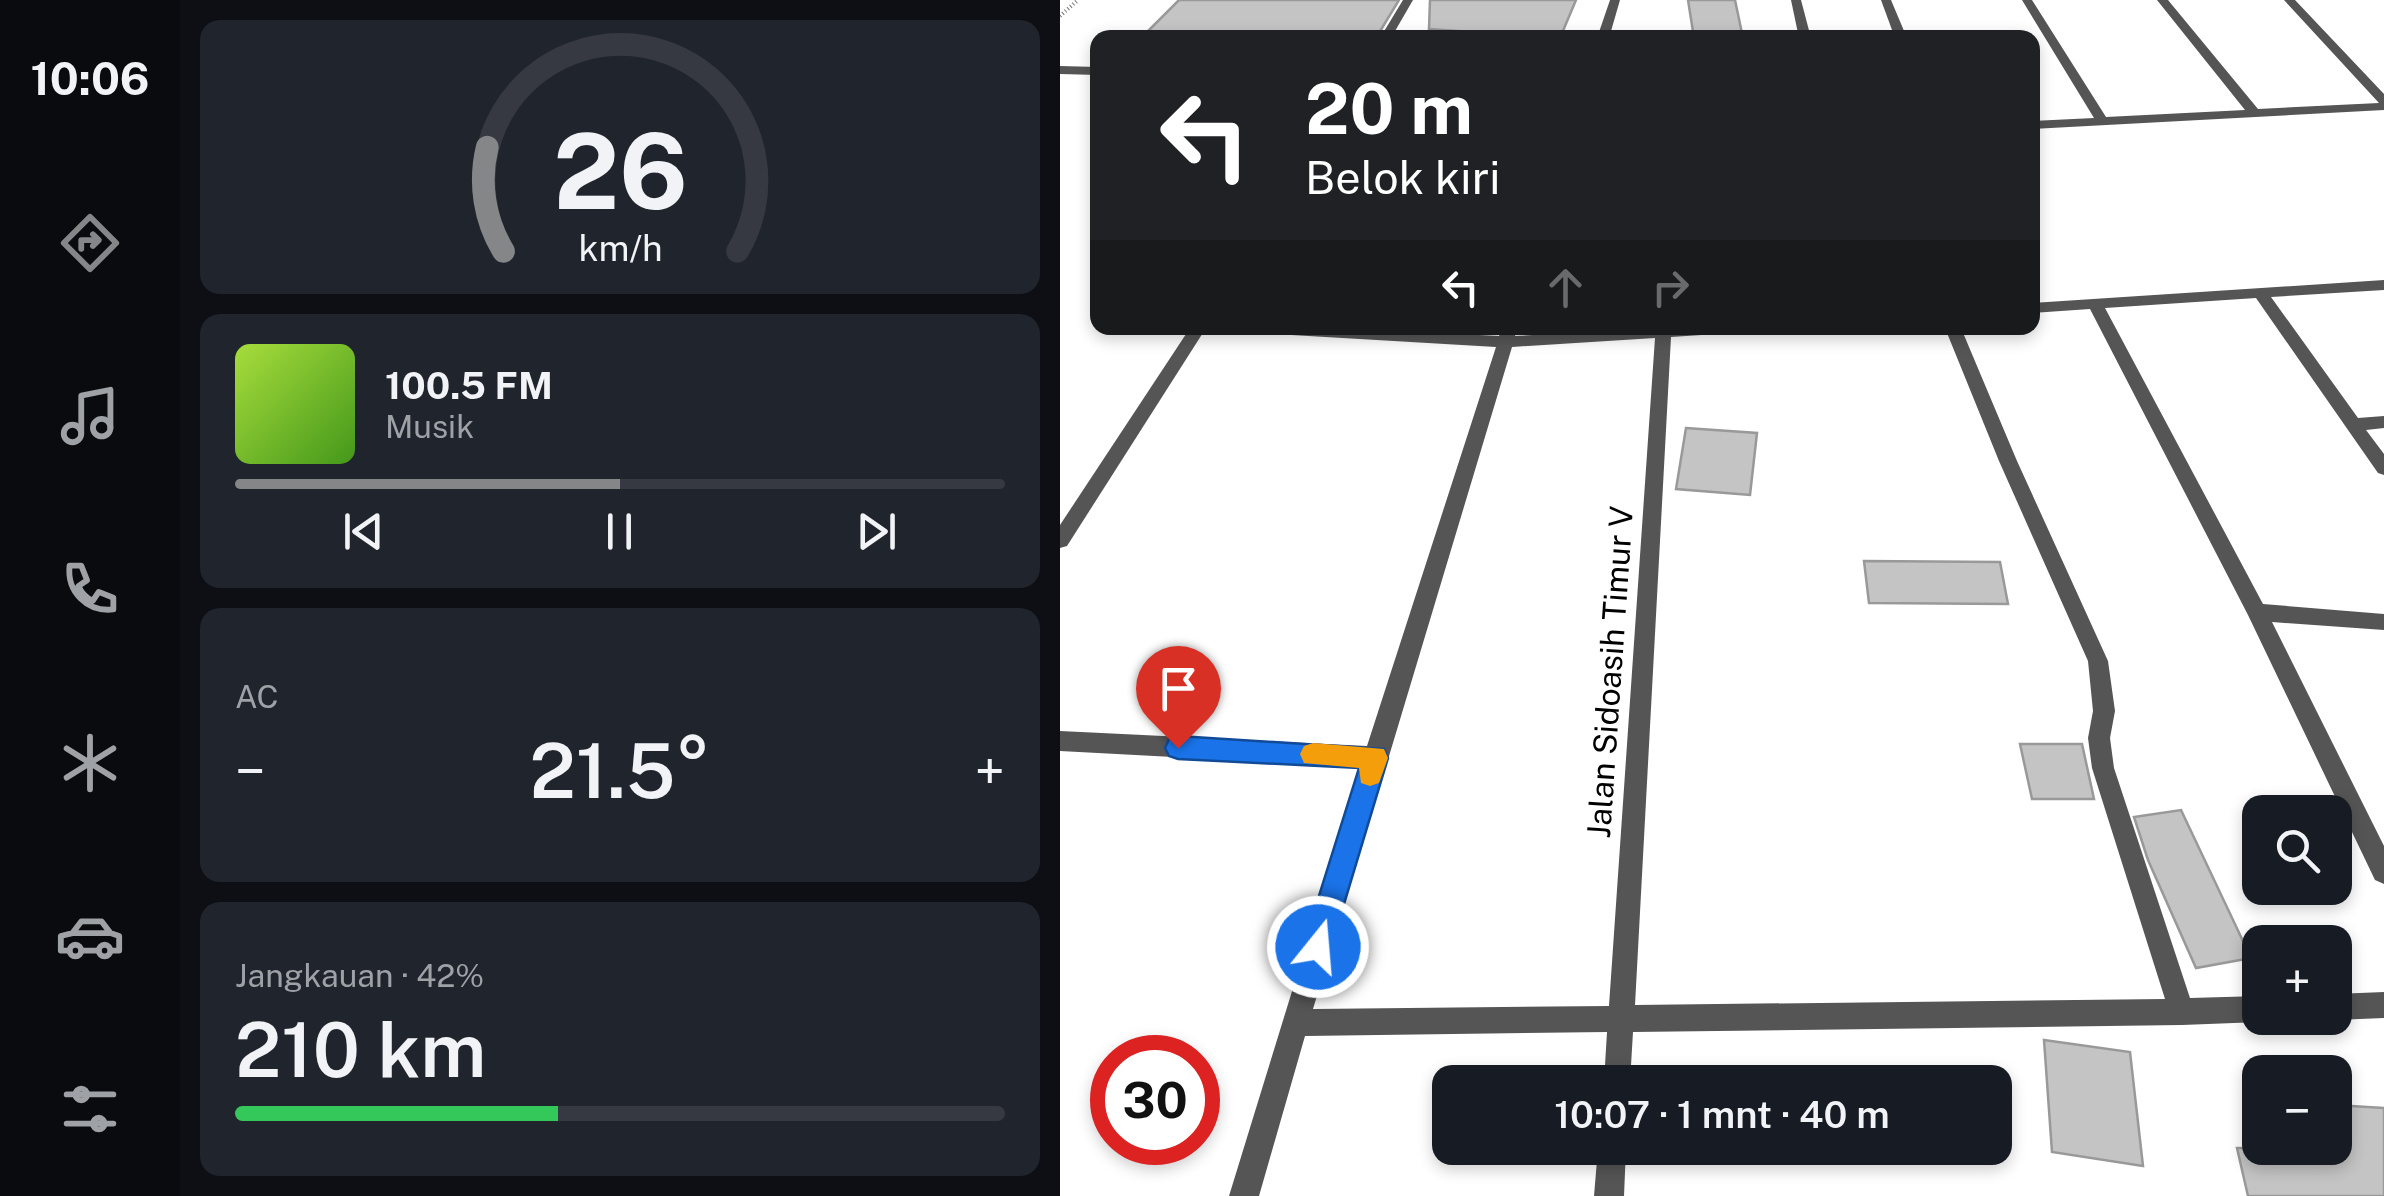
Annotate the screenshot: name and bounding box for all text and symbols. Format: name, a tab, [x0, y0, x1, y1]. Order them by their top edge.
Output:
text: 10:06	[31, 52, 149, 105]
text: 20 m	[1305, 67, 1473, 150]
icon: left	[1140, 70, 1270, 200]
text: 26	[553, 110, 687, 232]
text: Belok kiri	[1305, 151, 1500, 204]
icon: directions	[55, 208, 125, 278]
text: km/h	[578, 227, 662, 269]
icon: left	[1433, 260, 1488, 315]
icon: ahead	[1538, 260, 1593, 315]
icon: right	[1643, 260, 1698, 315]
text: 100.5 FM	[385, 363, 553, 408]
icon: music	[55, 381, 125, 451]
text: Musik	[385, 408, 474, 445]
icon: previous	[336, 504, 391, 559]
icon: pause	[592, 504, 647, 559]
icon: next	[849, 504, 904, 559]
street label: Jalan Sidoasih Timur V	[1580, 505, 1640, 839]
icon: phone	[55, 554, 125, 624]
pin	[1136, 646, 1221, 749]
icon: arrive	[1151, 661, 1206, 716]
text: AC	[235, 678, 279, 715]
text: 21.5°	[529, 727, 711, 815]
icon: climate	[55, 728, 125, 798]
text: −	[235, 739, 266, 803]
text: +	[974, 739, 1005, 803]
map controls	[2242, 795, 2352, 1165]
button: search	[2242, 795, 2352, 905]
position arrow	[1266, 895, 1370, 999]
icon: car	[55, 901, 125, 971]
button: +	[2242, 925, 2352, 1035]
text: Jangkauan · 42%	[235, 957, 484, 994]
text: 210 km	[235, 1006, 486, 1094]
speed limit sign: 30	[1090, 1035, 1220, 1165]
button: −	[2242, 1055, 2352, 1165]
icon: filters	[55, 1074, 125, 1144]
text: 10:07 · 1 mnt · 40 m	[1554, 1092, 1890, 1137]

